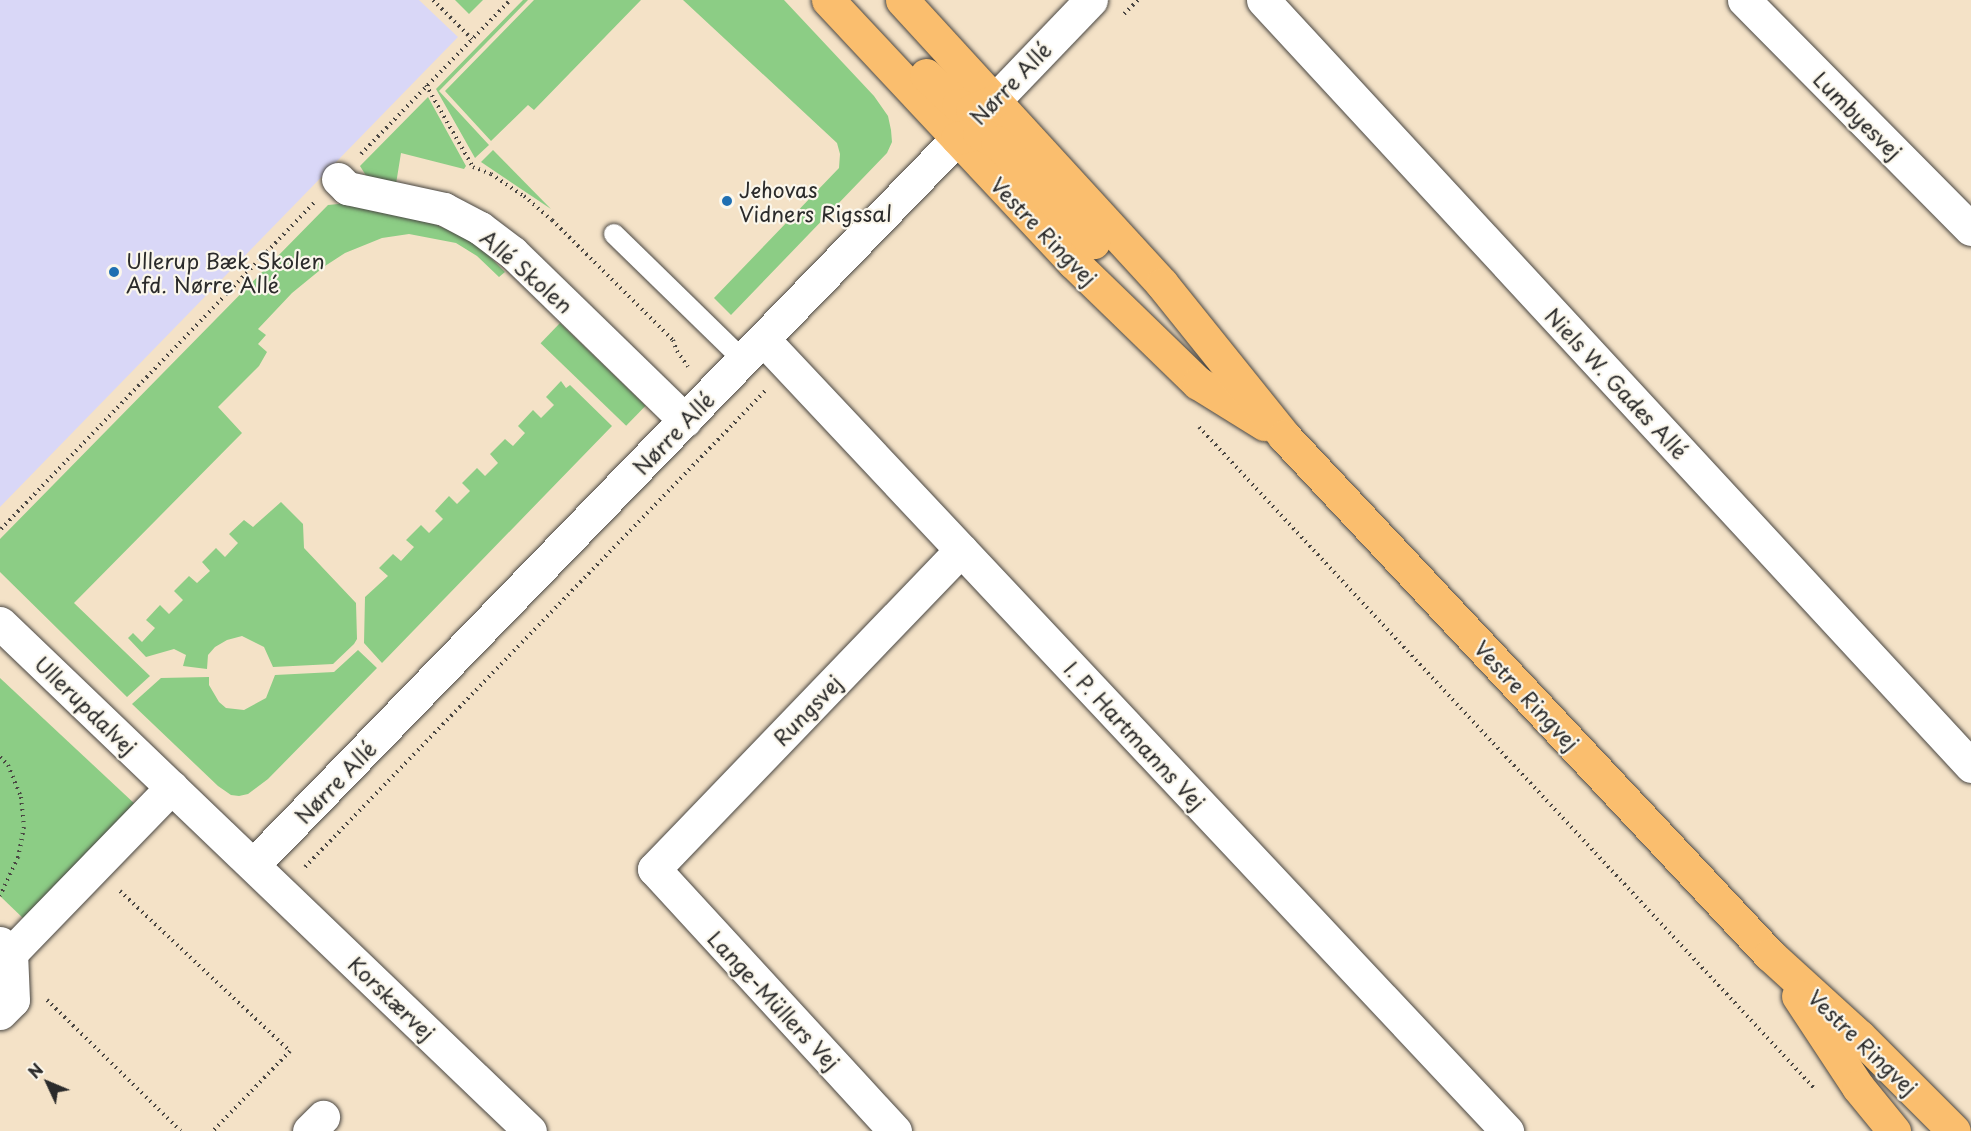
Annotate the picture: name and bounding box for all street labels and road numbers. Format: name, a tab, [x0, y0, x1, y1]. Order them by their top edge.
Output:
street label: Nørre Allé	[964, 36, 1056, 130]
street label: Lumbyesvej	[1809, 66, 1907, 164]
street label: Vestre Ringvej	[985, 171, 1103, 291]
street label: Allé Skolen	[475, 224, 579, 318]
street label: Niels W. Gades Allé	[1540, 302, 1694, 464]
street label: Nørre Allé	[627, 386, 719, 480]
street label: Vestre Ringvej	[1469, 634, 1585, 756]
street label: Ullerupdalvej	[30, 650, 142, 760]
street label: I. P. Hartmanns Vej	[1060, 655, 1210, 815]
street label: Rungsvej	[767, 670, 847, 750]
street label: Nørre Allé	[289, 735, 381, 829]
street label: Lange-Müllers Vej	[703, 925, 845, 1075]
street label: Korskærvej	[344, 951, 440, 1045]
street label: Vestre Ringvej	[1803, 983, 1923, 1101]

